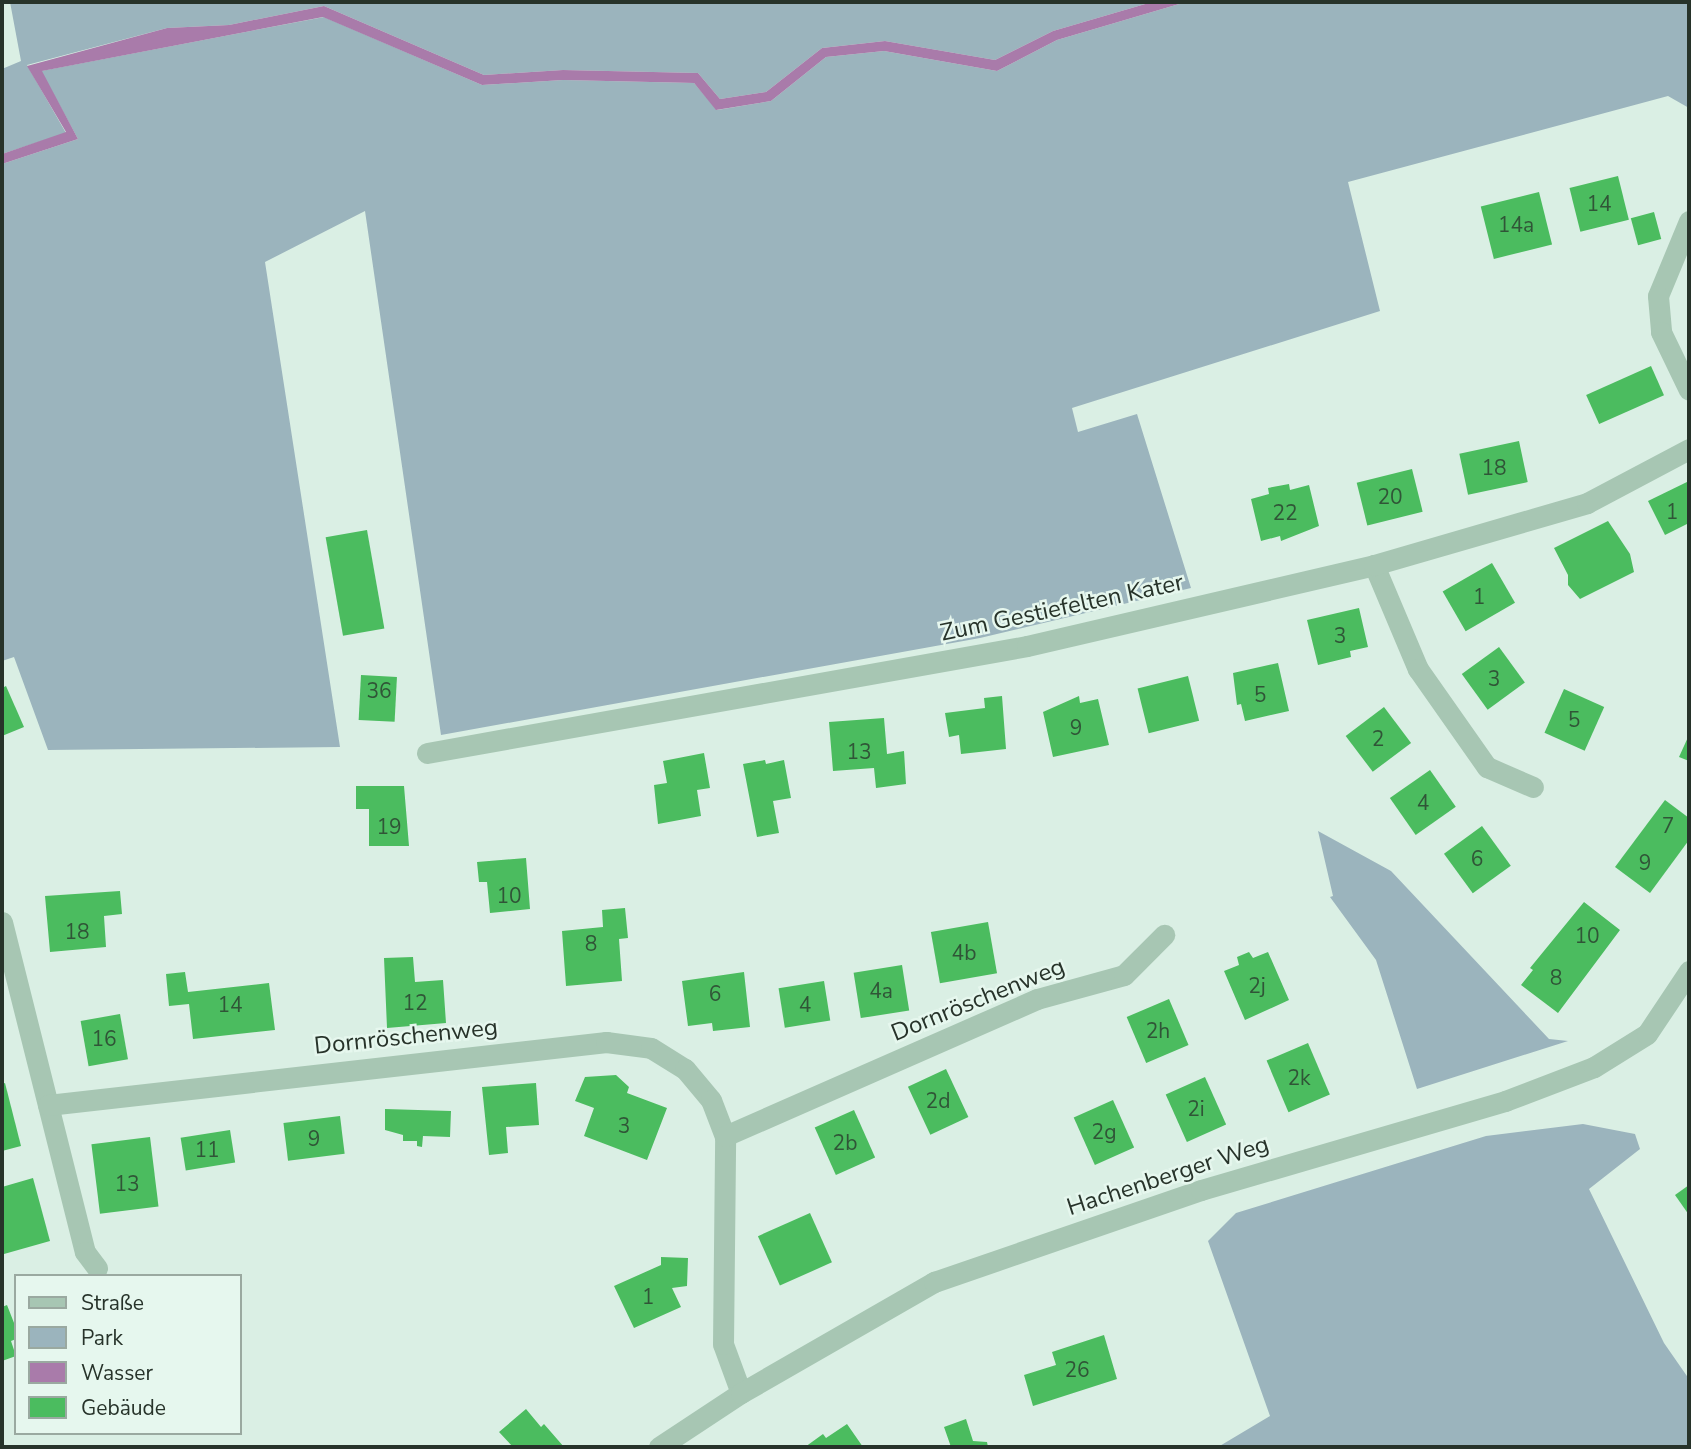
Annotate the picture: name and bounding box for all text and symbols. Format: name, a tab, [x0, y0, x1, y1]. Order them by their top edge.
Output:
house number: 14	[1586, 191, 1612, 217]
house number: 14a	[1498, 212, 1534, 238]
house number: 18	[1481, 455, 1507, 481]
house number: 20	[1377, 484, 1403, 510]
house number: 1	[1666, 499, 1678, 525]
house number: 22	[1272, 500, 1298, 526]
street label: Zum Gestiefelten Kater	[938, 568, 1186, 648]
house number: 1	[1473, 584, 1485, 610]
house number: 3	[1334, 623, 1346, 649]
house number: 3	[1488, 666, 1500, 692]
house number: 36	[366, 678, 392, 704]
house number: 5	[1254, 682, 1266, 708]
house number: 5	[1568, 707, 1580, 733]
house number: 9	[1070, 715, 1082, 741]
house number: 2	[1372, 726, 1384, 752]
house number: 13	[846, 739, 872, 765]
house number: 4	[1417, 790, 1429, 816]
house number: 7	[1662, 813, 1674, 839]
house number: 19	[376, 814, 402, 840]
house number: 6	[1471, 846, 1483, 872]
house number: 9	[1639, 850, 1651, 876]
house number: 10	[496, 883, 522, 909]
house number: 18	[64, 919, 90, 945]
house number: 10	[1574, 923, 1600, 949]
house number: 8	[585, 931, 597, 957]
house number: 4b	[952, 940, 976, 966]
street label: Dornröschenweg	[887, 952, 1069, 1048]
house number: 8	[1550, 965, 1562, 991]
house number: 2j	[1248, 973, 1266, 999]
house number: 4a	[869, 978, 893, 1004]
house number: 6	[709, 981, 721, 1007]
house number: 12	[402, 990, 428, 1016]
house number: 14	[217, 992, 243, 1018]
house number: 4	[799, 992, 811, 1018]
street label: Dornröschenweg	[313, 1013, 499, 1061]
house number: 2h	[1146, 1018, 1170, 1044]
house number: 16	[91, 1026, 117, 1052]
house number: 2k	[1287, 1065, 1311, 1091]
house number: 2d	[926, 1088, 950, 1114]
house number: 2i	[1187, 1096, 1205, 1122]
house number: 3	[618, 1113, 630, 1139]
house number: 2g	[1092, 1119, 1116, 1145]
house number: 9	[308, 1126, 320, 1152]
house number: 2b	[833, 1130, 857, 1156]
street label: Hachenberger Weg	[1063, 1130, 1273, 1222]
house number: 11	[194, 1137, 220, 1163]
house number: 13	[114, 1171, 140, 1197]
legend	[14, 1274, 242, 1435]
house number: 1	[642, 1284, 654, 1310]
text: Straße	[81, 1289, 144, 1317]
text: Park	[81, 1324, 123, 1352]
house number: 26	[1064, 1357, 1090, 1383]
text: Wasser	[81, 1359, 153, 1387]
text: Gebäude	[81, 1394, 166, 1422]

